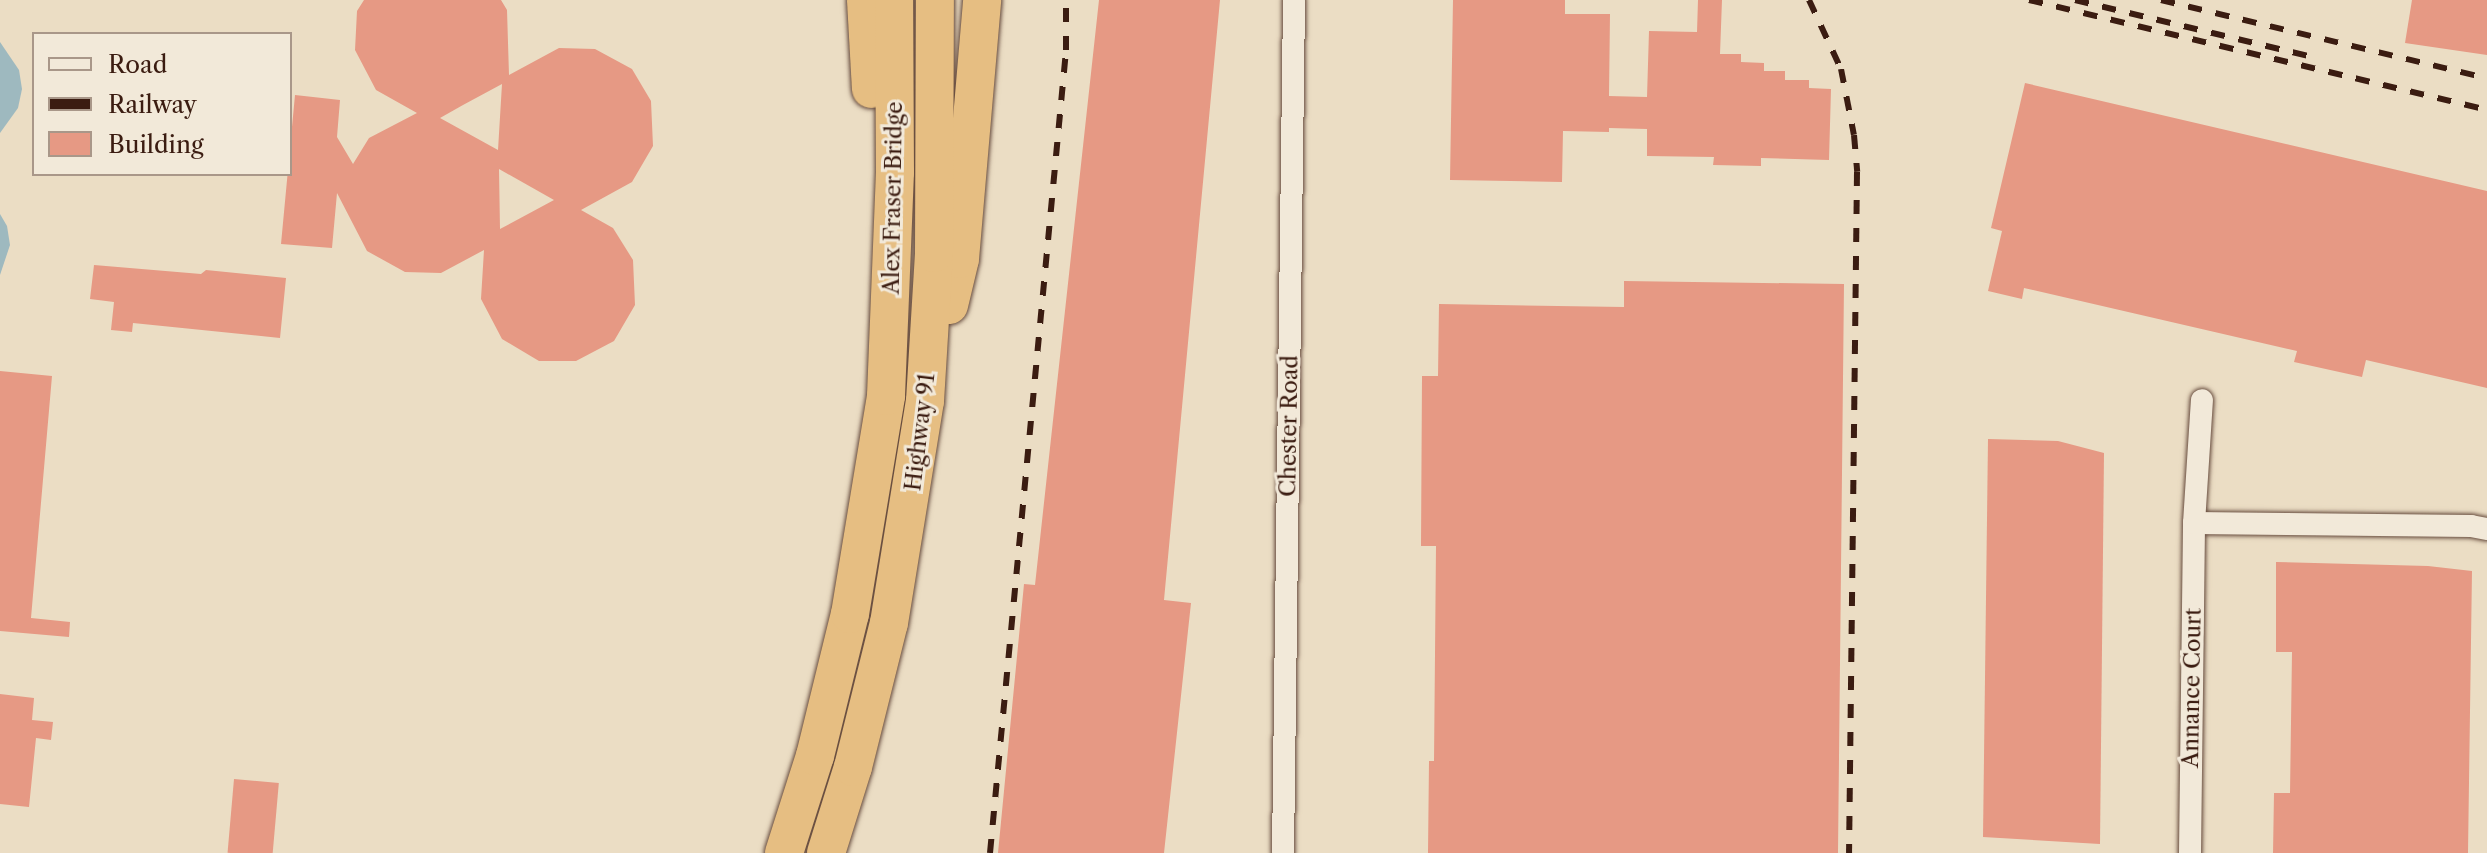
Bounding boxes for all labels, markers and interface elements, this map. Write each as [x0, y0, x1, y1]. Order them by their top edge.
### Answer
legend [32, 32, 292, 176]
text: Road [108, 50, 167, 79]
text: Railway [108, 90, 197, 119]
street label: Alex Fraser Bridge [878, 101, 908, 295]
text: Building [108, 130, 204, 159]
street label: Chester Road [1275, 355, 1303, 497]
street label: Highway 91 [900, 371, 940, 493]
street label: Annance Court [2177, 608, 2207, 768]

